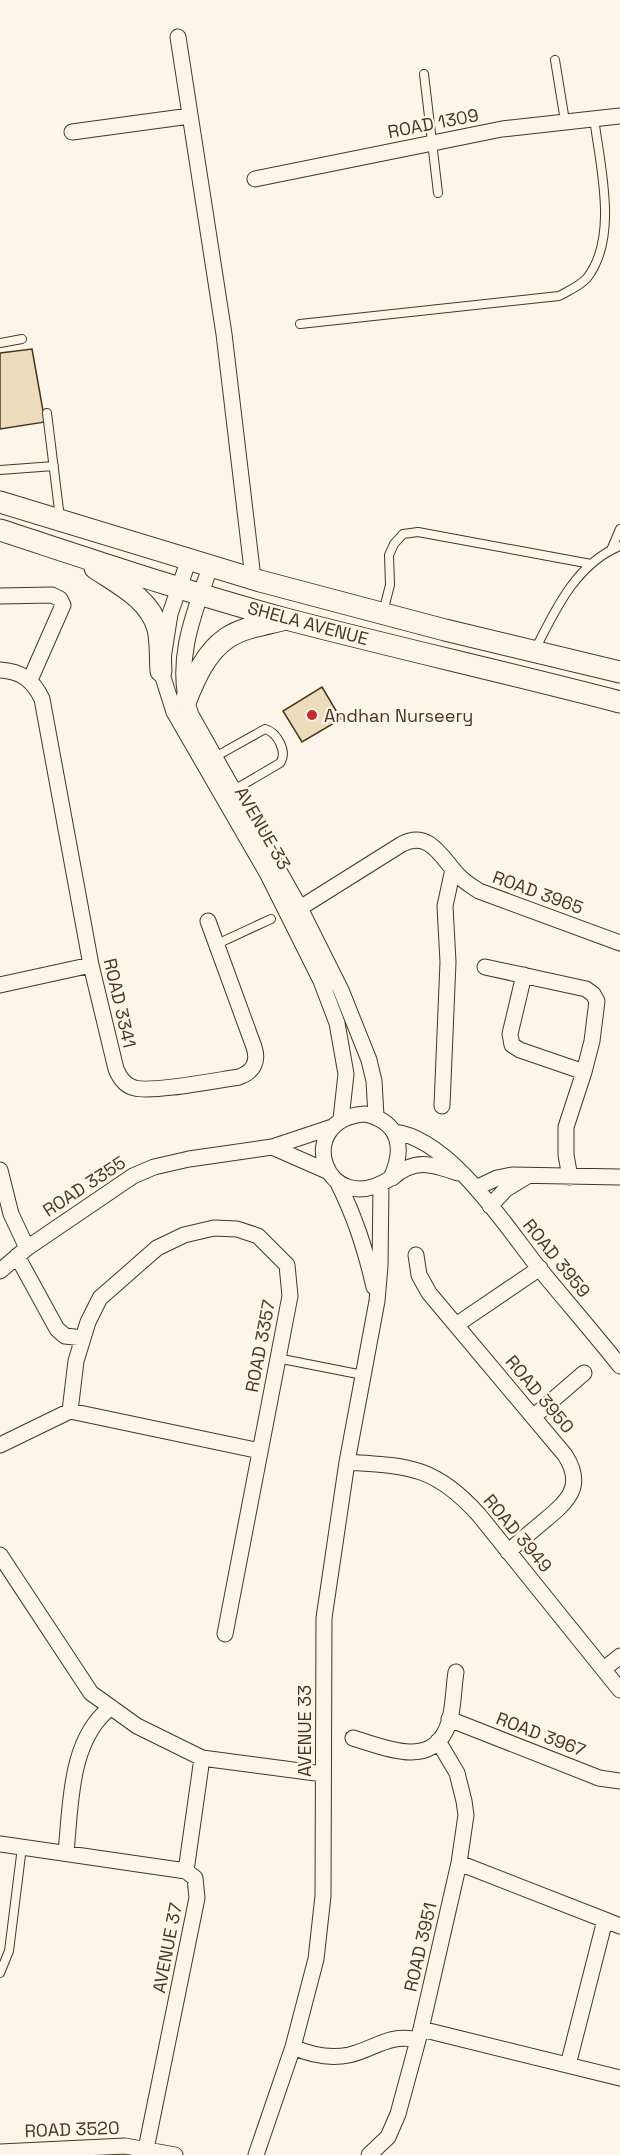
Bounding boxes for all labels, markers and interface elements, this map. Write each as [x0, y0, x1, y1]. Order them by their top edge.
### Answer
street label: ROAD 1309 [386, 103, 480, 143]
street label: SHELA AVENUE [245, 596, 371, 650]
place label: Andhan Nurseery [324, 704, 473, 727]
marker: Andhan Nurseery [305, 708, 319, 722]
street label: AVENUE 33 [230, 782, 296, 874]
street label: ROAD 3965 [490, 865, 586, 919]
street label: ROAD 3341 [99, 956, 141, 1050]
street label: ROAD 3355 [38, 1151, 130, 1221]
street label: ROAD 3959 [518, 1214, 596, 1302]
street label: ROAD 3357 [240, 1298, 280, 1394]
street label: ROAD 3950 [501, 1350, 579, 1438]
street label: ROAD 3949 [479, 1489, 557, 1577]
street label: AVENUE 33 [293, 1685, 316, 1777]
street label: ROAD 3967 [493, 1706, 589, 1762]
street label: ROAD 3951 [399, 1900, 441, 1994]
street label: AVENUE 37 [147, 1901, 187, 1995]
street label: ROAD 3520 [24, 2116, 120, 2142]

